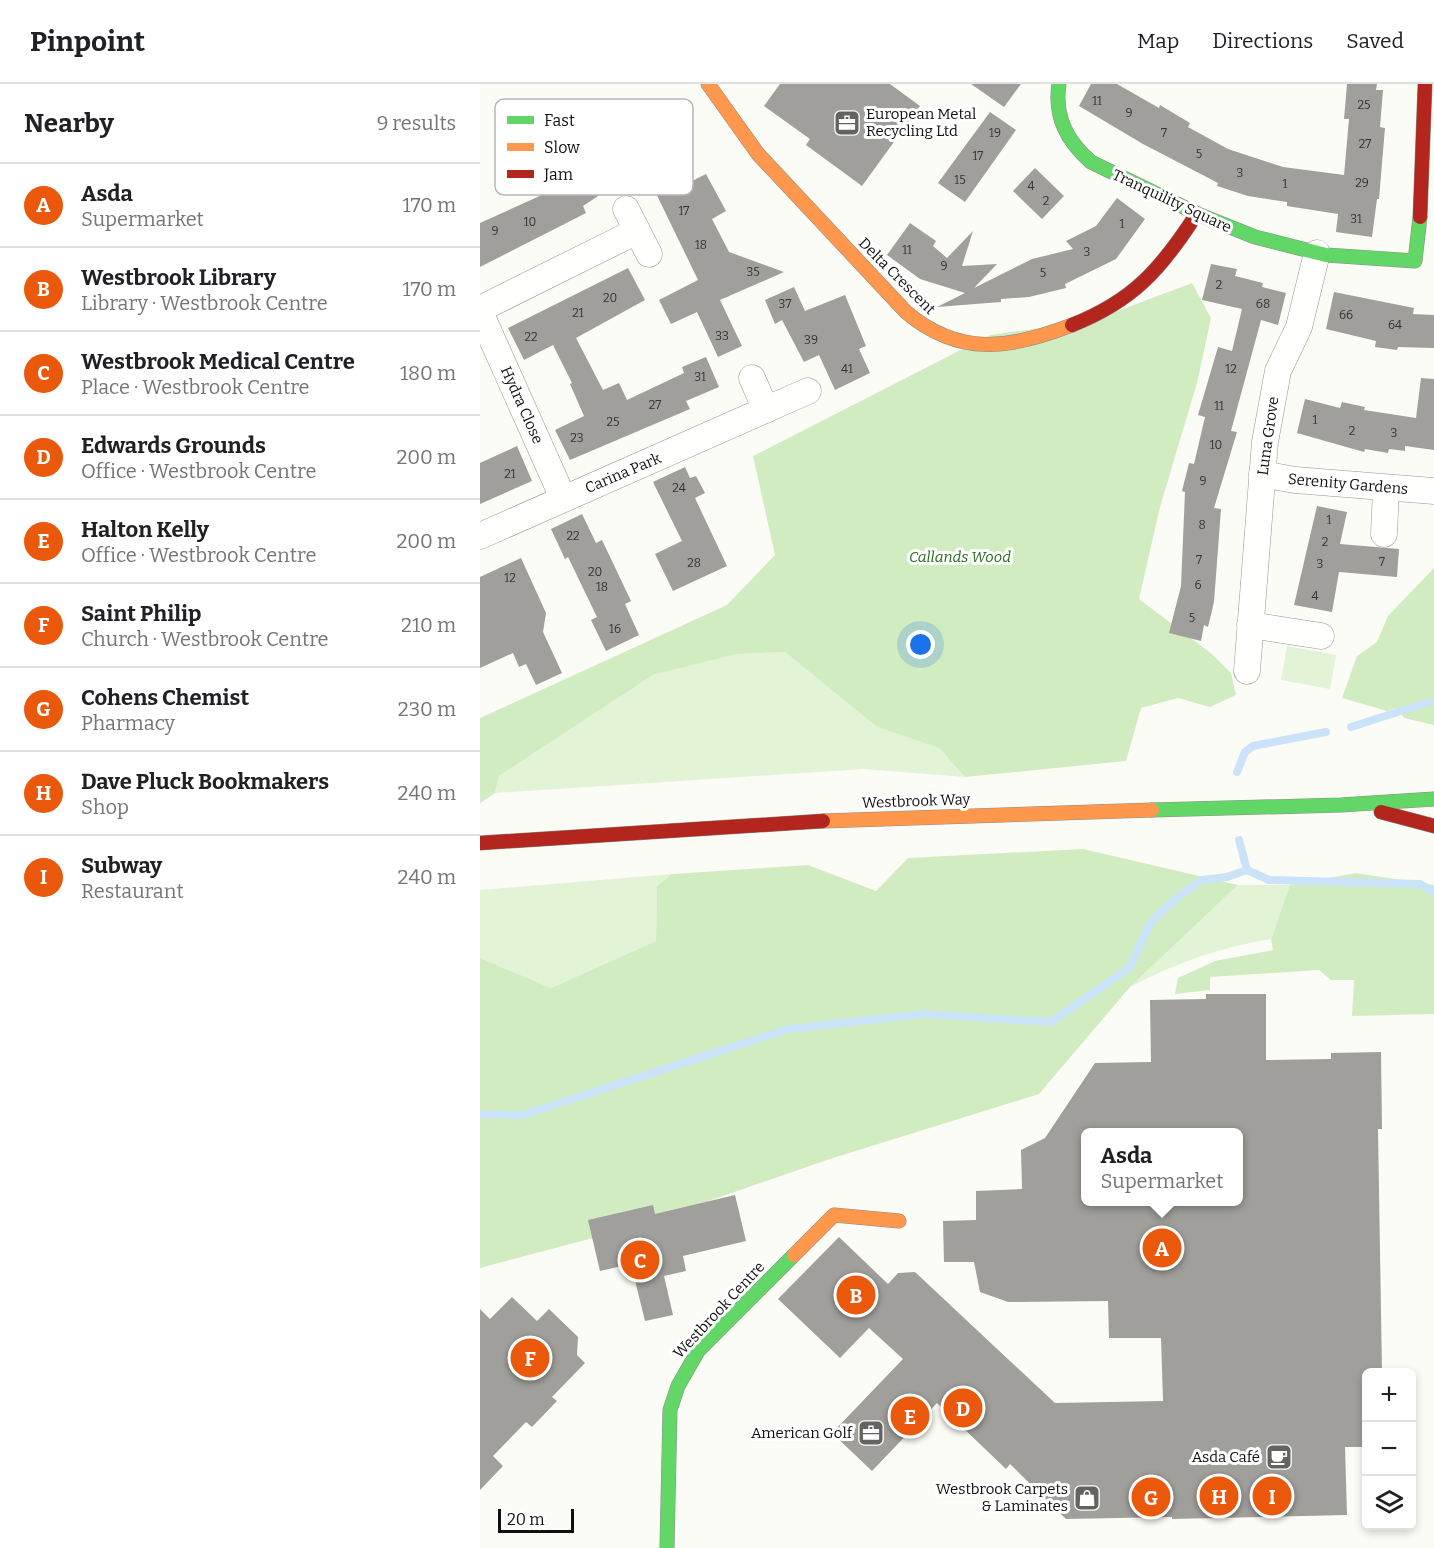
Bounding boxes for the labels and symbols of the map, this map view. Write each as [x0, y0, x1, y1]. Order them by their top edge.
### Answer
house number: 11 [1092, 94, 1102, 108]
house number: 25 [1358, 98, 1370, 112]
legend [495, 99, 693, 195]
place label: European Metal Recycling Ltd [866, 105, 976, 140]
house number: 9 [1125, 106, 1133, 120]
office icon: European Metal Recycling Ltd [832, 108, 862, 138]
text: Fast [544, 111, 575, 130]
house number: 19 [989, 126, 1001, 140]
house number: 7 [1161, 126, 1167, 140]
house number: 27 [1359, 137, 1371, 151]
text: Slow [544, 138, 580, 157]
house number: 5 [1196, 147, 1202, 161]
house number: 17 [973, 149, 983, 163]
text: Jam [543, 165, 573, 184]
street label: Tranquility Square [1110, 166, 1234, 236]
house number: 3 [1237, 166, 1244, 180]
house number: 15 [954, 173, 966, 187]
house number: 29 [1355, 176, 1369, 190]
house number: 1 [1283, 177, 1288, 191]
house number: 4 [1027, 179, 1035, 193]
house number: 2 [1043, 194, 1049, 208]
house number: 17 [679, 204, 689, 218]
house number: 31 [1350, 212, 1362, 226]
house number: 10 [524, 215, 536, 229]
house number: 1 [1120, 217, 1125, 231]
house number: 9 [491, 224, 499, 238]
street label: Delta Crescent [855, 234, 940, 319]
house number: 18 [695, 238, 707, 252]
house number: 11 [902, 243, 912, 257]
house number: 3 [1084, 245, 1091, 259]
house number: 9 [940, 259, 948, 273]
house number: 35 [746, 265, 760, 279]
house number: 5 [1040, 266, 1046, 280]
house number: 2 [1216, 278, 1222, 292]
house number: 20 [603, 291, 617, 305]
house number: 37 [779, 297, 791, 311]
house number: 68 [1256, 297, 1270, 311]
house number: 21 [572, 306, 584, 320]
house number: 66 [1339, 308, 1353, 322]
house number: 64 [1388, 318, 1402, 332]
house number: 33 [715, 329, 729, 343]
house number: 22 [524, 330, 538, 344]
house number: 39 [804, 333, 818, 347]
house number: 41 [841, 362, 853, 376]
house number: 12 [1225, 362, 1237, 376]
street label: Hydra Close [497, 363, 547, 447]
house number: 31 [694, 370, 706, 384]
street label: Luna Grove [1254, 395, 1282, 477]
house number: 27 [649, 398, 661, 412]
house number: 11 [1214, 399, 1224, 413]
house number: 1 [1313, 413, 1318, 427]
house number: 25 [607, 415, 619, 429]
house number: 2 [1349, 424, 1355, 438]
house number: 3 [1391, 426, 1398, 440]
house number: 23 [570, 431, 584, 445]
house number: 10 [1210, 438, 1222, 452]
street label: Carina Park [582, 449, 664, 497]
house number: 21 [504, 467, 516, 481]
street label: Serenity Gardens [1287, 470, 1409, 498]
house number: 9 [1199, 474, 1207, 488]
house number: 24 [672, 481, 686, 495]
house number: 1 [1327, 513, 1332, 527]
house number: 8 [1198, 518, 1206, 532]
house number: 22 [566, 529, 580, 543]
house number: 2 [1322, 535, 1328, 549]
park label: Callands Wood [909, 548, 1011, 566]
house number: 7 [1196, 553, 1202, 567]
house number: 7 [1379, 555, 1385, 569]
house number: 28 [687, 556, 701, 570]
house number: 3 [1317, 557, 1324, 571]
house number: 20 [588, 565, 602, 579]
house number: 12 [504, 571, 516, 585]
house number: 6 [1194, 578, 1202, 592]
house number: 18 [596, 580, 608, 594]
house number: 4 [1311, 589, 1319, 603]
house number: 5 [1189, 611, 1195, 625]
house number: 16 [609, 622, 621, 636]
your location [906, 630, 935, 659]
street label: Westbrook Way [862, 790, 971, 812]
pin: A [1142, 1226, 1182, 1270]
pin: C [620, 1238, 660, 1282]
street label: Westbrook Centre [670, 1258, 768, 1362]
pin: B [836, 1272, 875, 1318]
pin: F [511, 1336, 550, 1380]
pin: D [944, 1386, 982, 1430]
pin: E [890, 1394, 930, 1438]
office icon: American Golf [856, 1418, 886, 1448]
place label: American Golf [751, 1424, 854, 1442]
cafe icon: Asda Café [1264, 1442, 1294, 1472]
place label: Asda Café [1192, 1448, 1260, 1466]
pin: G [1132, 1474, 1170, 1520]
pin: H [1200, 1474, 1238, 1518]
pin: I [1252, 1474, 1292, 1518]
place label: Westbrook Carpets & Laminates [936, 1480, 1068, 1515]
shop icon: Westbrook Carpets & Laminates [1072, 1483, 1102, 1513]
scale bar [498, 1506, 574, 1534]

